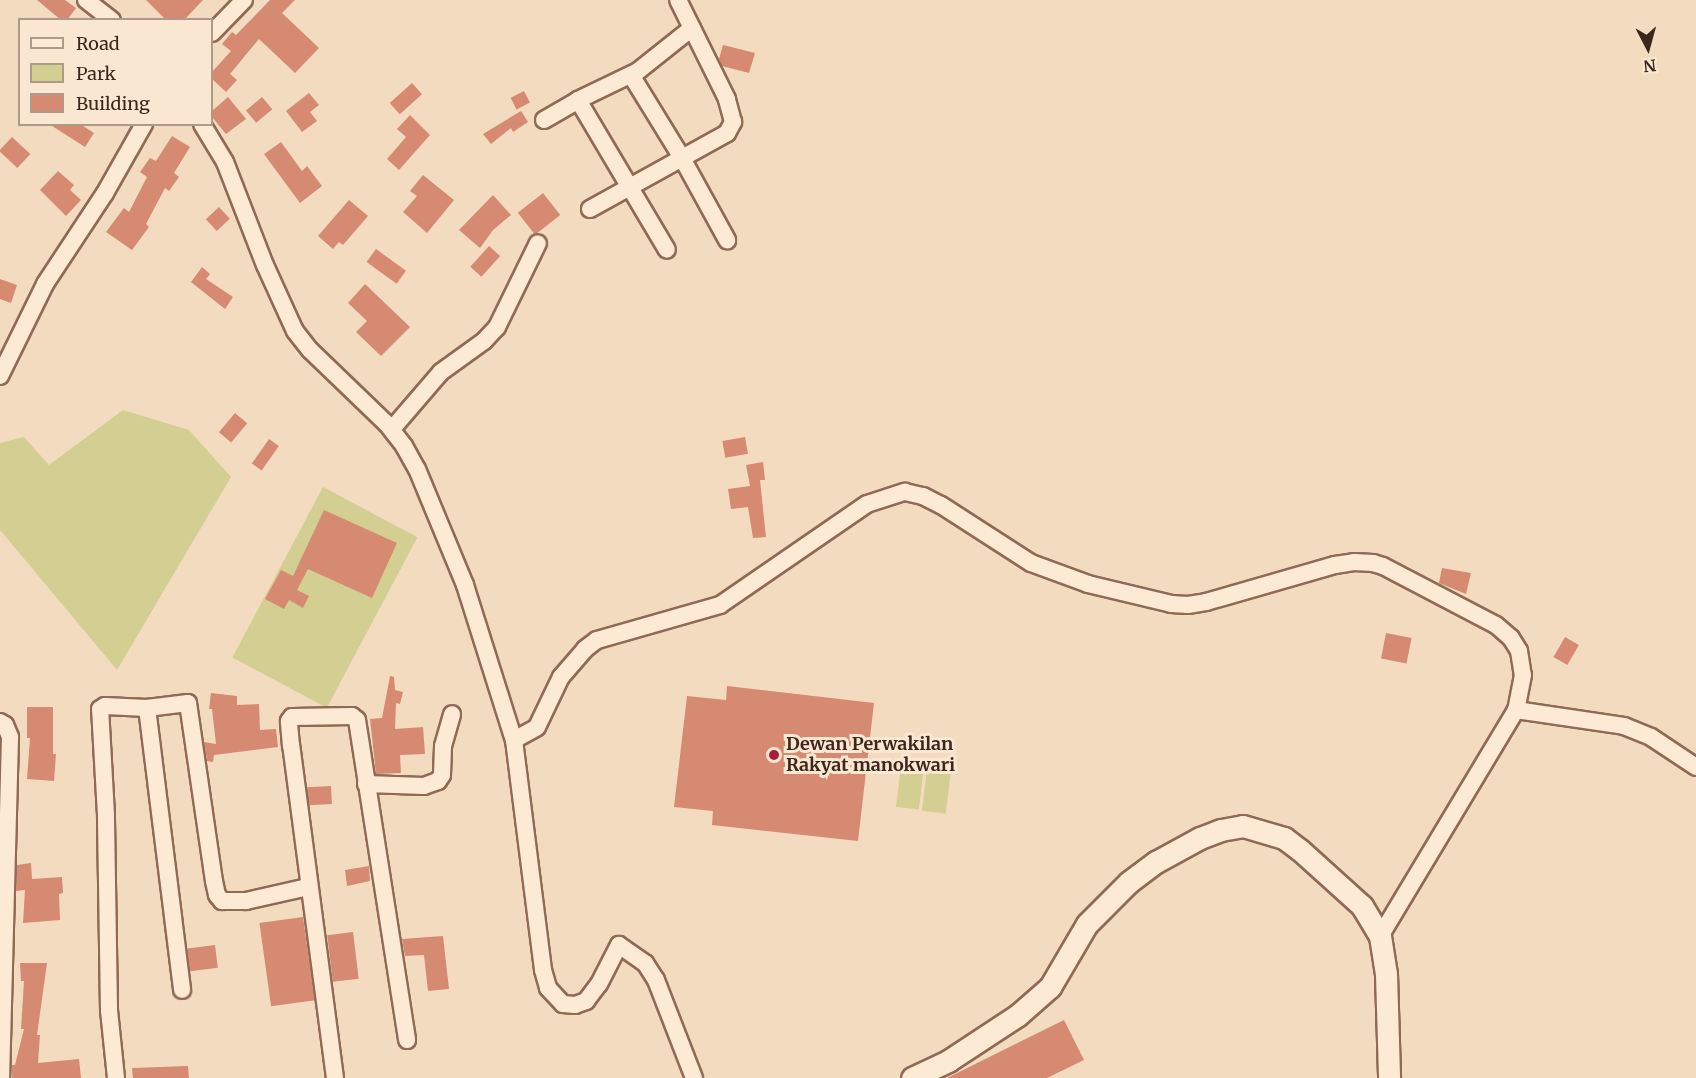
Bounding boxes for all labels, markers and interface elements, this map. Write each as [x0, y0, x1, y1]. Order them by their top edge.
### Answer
legend [18, 18, 213, 126]
north arrow [1618, 18, 1678, 78]
text: Road [76, 32, 120, 55]
text: N [1643, 55, 1657, 77]
text: Park [76, 62, 116, 85]
text: Building [76, 92, 150, 115]
place label: Dewan Perwakilan Rakyat manokwari [786, 734, 955, 777]
marker: Dewan Perwakilan Rakyat manokwari [767, 748, 781, 762]

